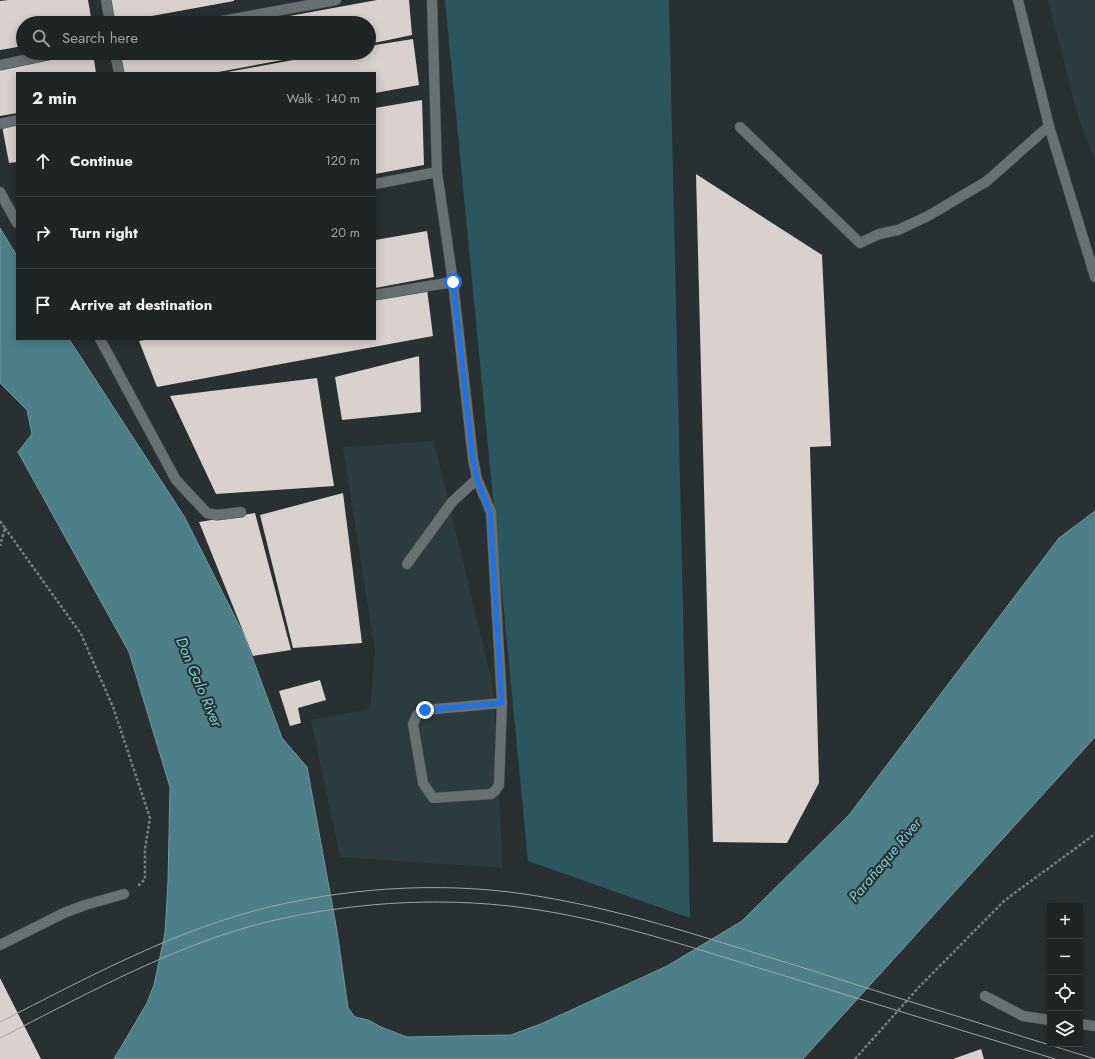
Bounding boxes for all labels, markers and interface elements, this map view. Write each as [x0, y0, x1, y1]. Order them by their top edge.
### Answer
search box [16, 16, 376, 60]
icon: search [30, 27, 52, 49]
text: Search here [62, 27, 138, 49]
text: 2 min [32, 86, 77, 110]
text: Walk · 140 m [286, 89, 360, 108]
icon: ahead [32, 150, 54, 172]
text: Continue [70, 150, 133, 172]
text: 120 m [325, 151, 360, 170]
icon: right [32, 222, 54, 244]
text: Turn right [70, 222, 138, 244]
text: 20 m [331, 223, 360, 242]
route start [444, 273, 462, 291]
icon: arrive [32, 294, 54, 316]
text: Arrive at destination [70, 294, 212, 316]
water label: Don Galo River [170, 634, 228, 731]
route end [416, 701, 434, 719]
water label: Parañaque River [843, 812, 927, 907]
map controls [1047, 903, 1083, 1047]
button: + [1047, 903, 1083, 939]
button: − [1047, 939, 1083, 975]
button: locate [1047, 975, 1083, 1011]
button: layers [1047, 1011, 1083, 1047]

